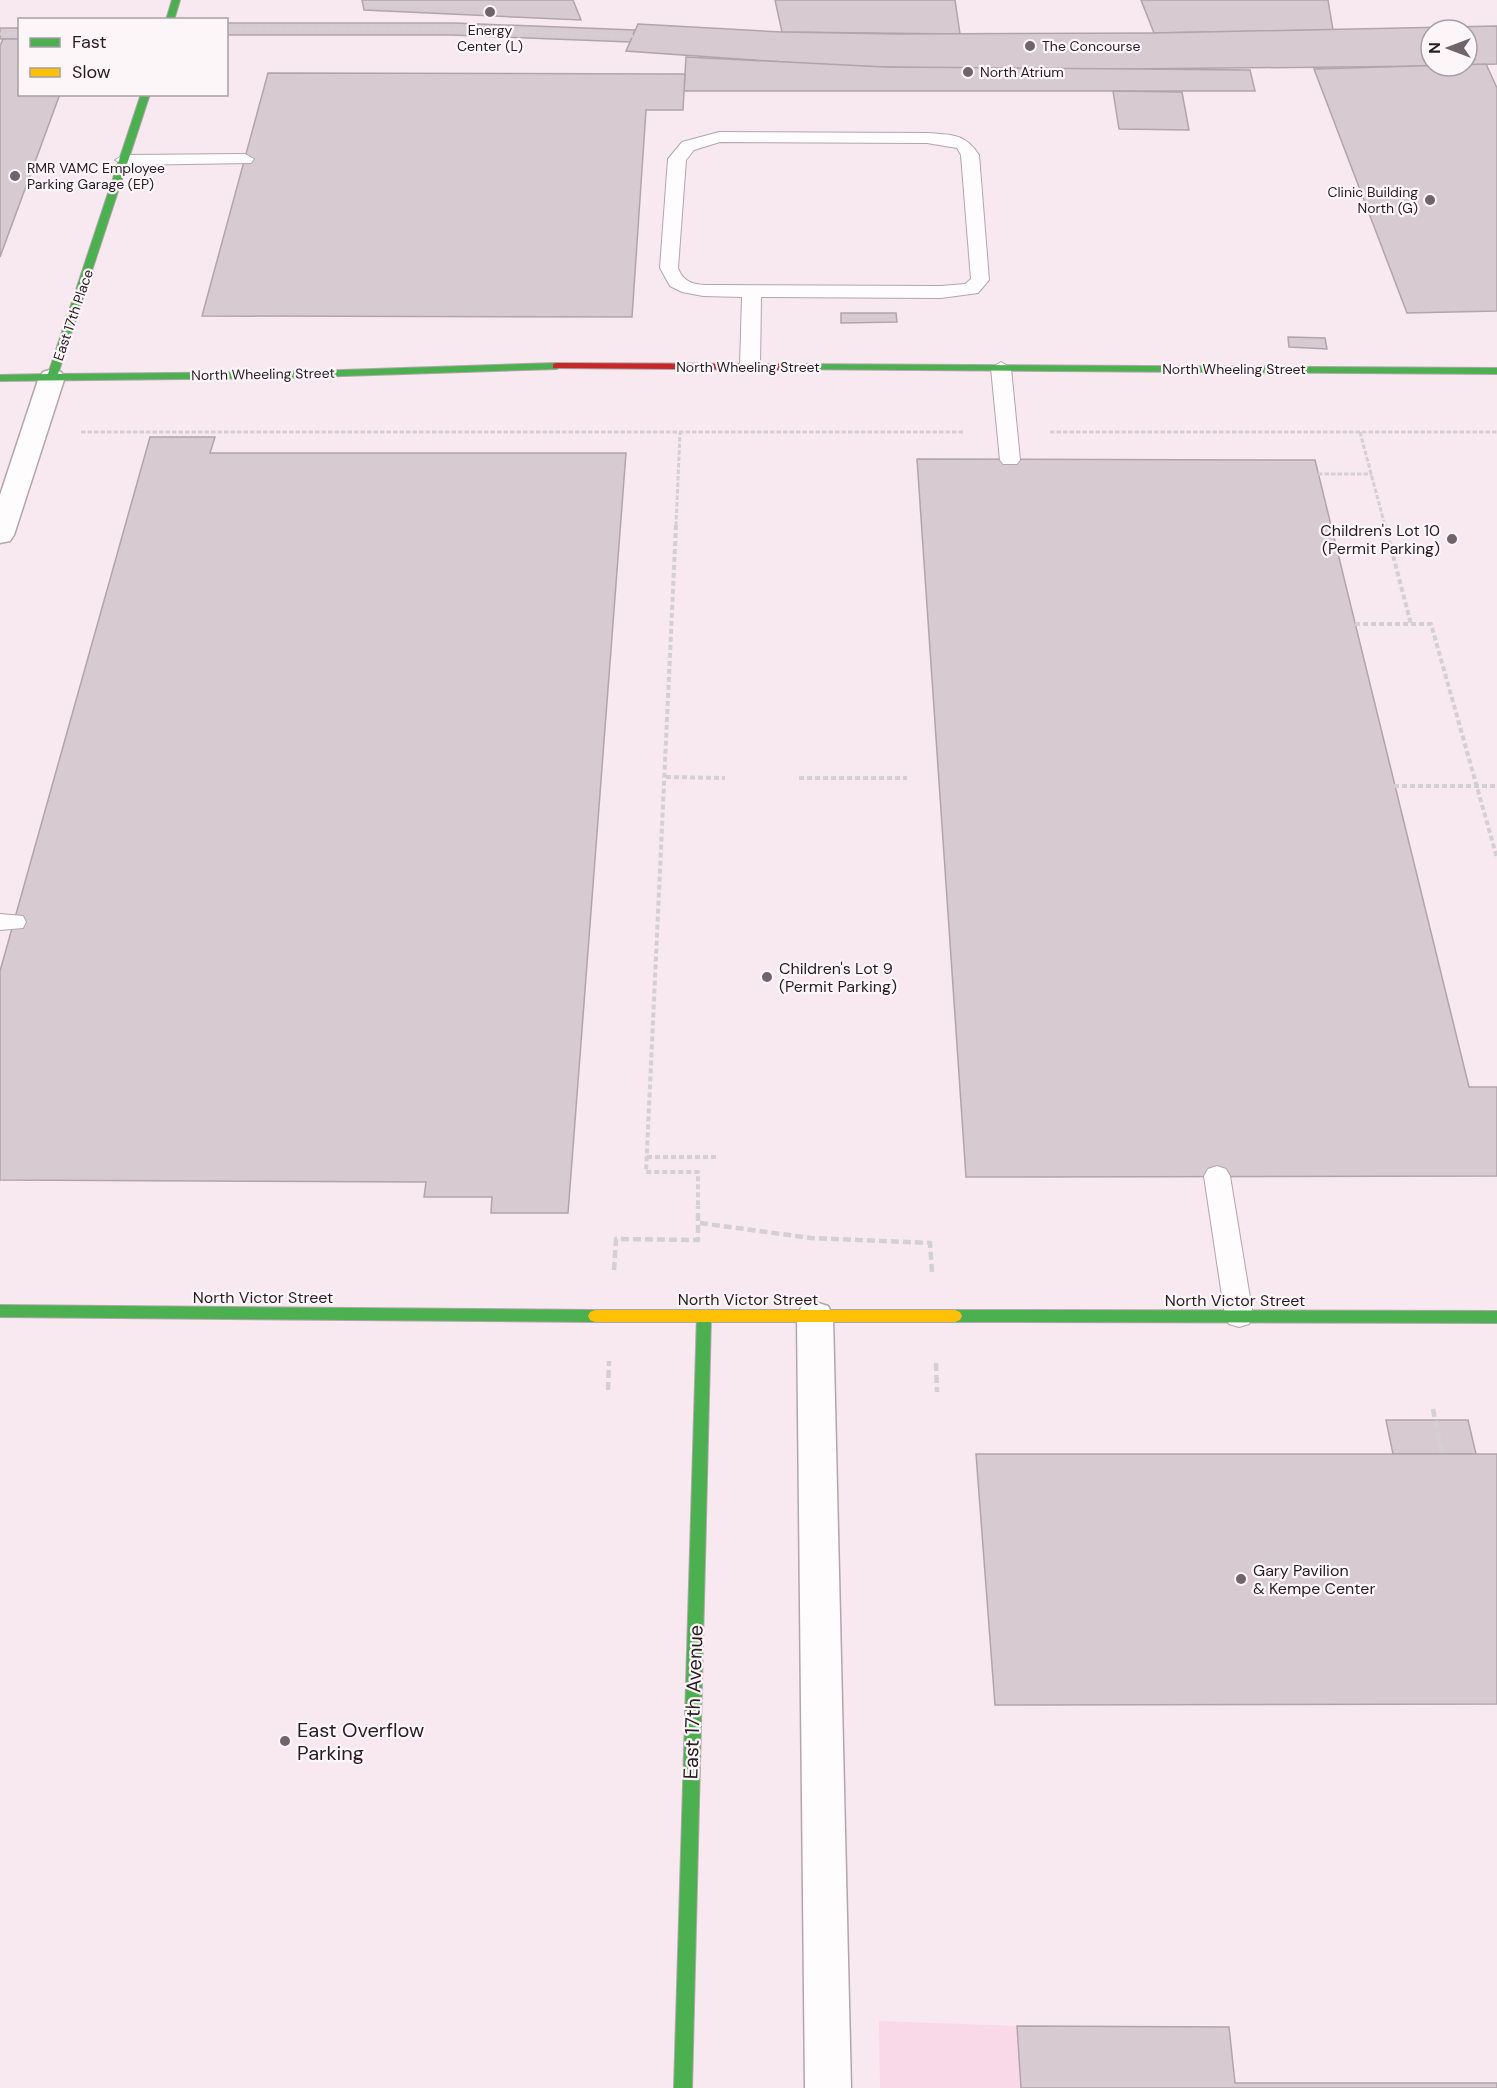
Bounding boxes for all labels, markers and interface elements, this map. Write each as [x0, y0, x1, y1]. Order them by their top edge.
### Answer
marker: Energy Center (L) [483, 5, 497, 19]
legend [18, 18, 228, 96]
north arrow [1419, 18, 1479, 78]
place label: Energy Center (L) [457, 21, 523, 55]
text: Fast [72, 30, 107, 54]
place label: The Concourse [1042, 37, 1140, 55]
marker: The Concourse [1023, 39, 1037, 53]
text: N [1424, 42, 1445, 54]
text: Slow [72, 60, 111, 84]
place label: North Atrium [980, 63, 1064, 81]
marker: North Atrium [961, 65, 975, 79]
place label: RMR VAMC Employee Parking Garage (EP) [27, 159, 165, 193]
marker: RMR VAMC Employee Parking Garage (EP) [8, 169, 22, 183]
place label: Clinic Building North (G) [1327, 183, 1418, 217]
marker: Clinic Building North (G) [1423, 193, 1437, 207]
street label: East 17th Place [49, 267, 97, 363]
street label: North Wheeling Street [676, 358, 820, 376]
street label: North Wheeling Street [1162, 360, 1306, 378]
street label: North Wheeling Street [191, 364, 335, 384]
place label: Children's Lot 10 (Permit Parking) [1320, 520, 1440, 559]
marker: Children's Lot 10 (Permit Parking) [1445, 532, 1459, 546]
place label: Children's Lot 9 (Permit Parking) [779, 958, 897, 997]
marker: Children's Lot 9 (Permit Parking) [760, 970, 774, 984]
street label: North Victor Street [193, 1287, 333, 1308]
street label: North Victor Street [678, 1289, 818, 1310]
street label: North Victor Street [1165, 1290, 1305, 1311]
place label: Gary Pavilion & Kempe Center [1253, 1560, 1375, 1599]
marker: Gary Pavilion & Kempe Center [1234, 1572, 1248, 1586]
street label: East 17th Avenue [677, 1624, 709, 1780]
place label: East Overflow Parking [297, 1717, 424, 1766]
marker: East Overflow Parking [278, 1734, 292, 1748]

